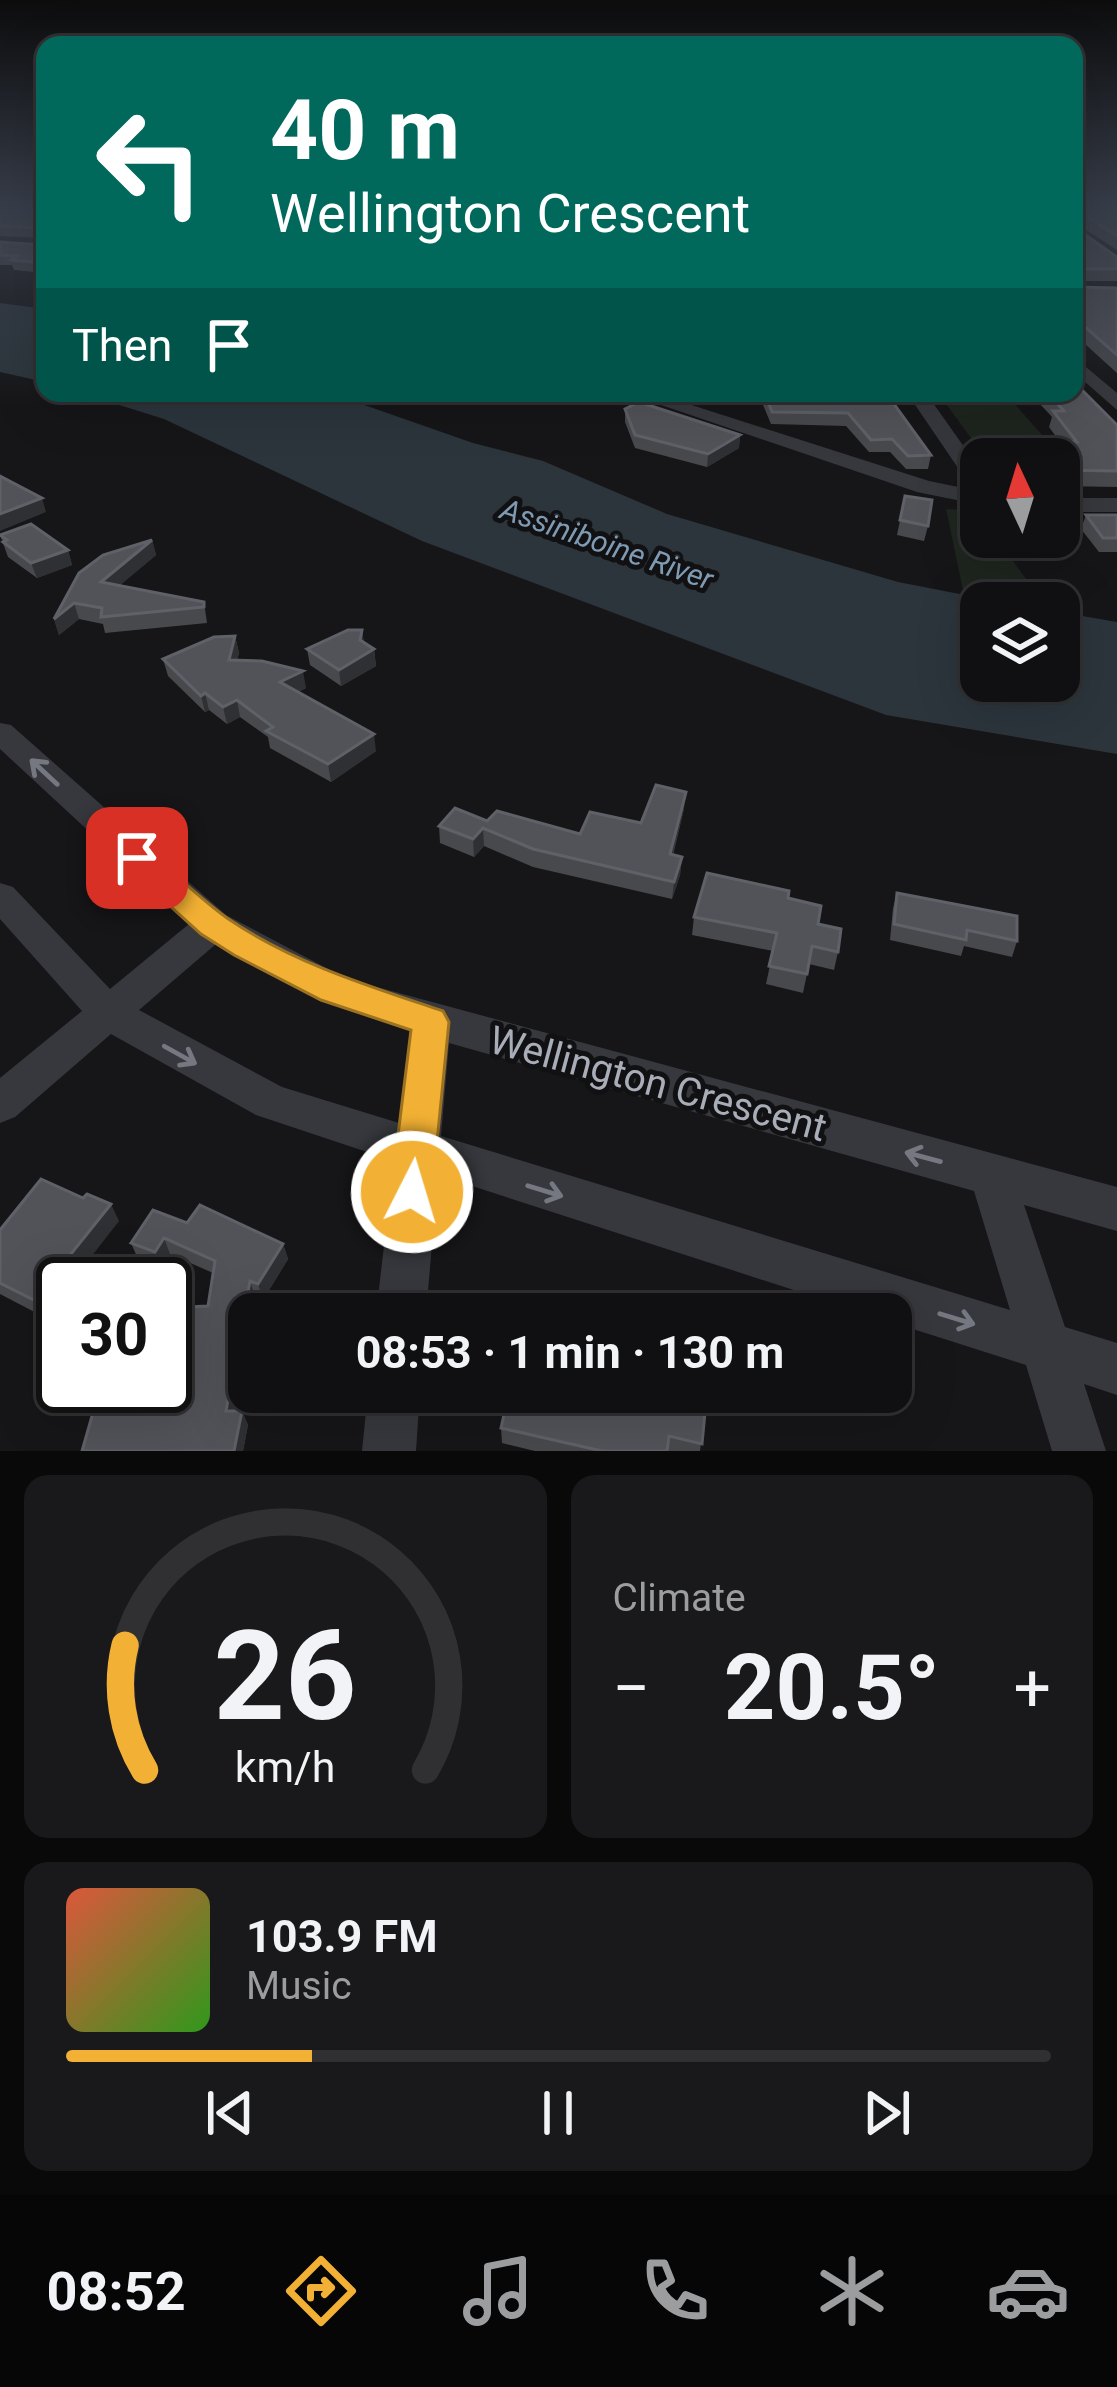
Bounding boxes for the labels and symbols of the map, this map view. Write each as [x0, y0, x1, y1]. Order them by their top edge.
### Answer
north arrow [960, 438, 1080, 558]
water label: Assiniboine River [494, 491, 719, 597]
one-way arrow [29, 759, 59, 786]
pin [86, 807, 188, 909]
street label: Wellington Crescent [485, 1017, 831, 1151]
one-way arrow [162, 1044, 197, 1067]
position arrow [349, 1129, 475, 1255]
one-way arrow [905, 1144, 943, 1166]
one-way arrow [525, 1181, 563, 1203]
speed limit sign: 30 [36, 1257, 192, 1413]
one-way arrow [937, 1310, 975, 1332]

